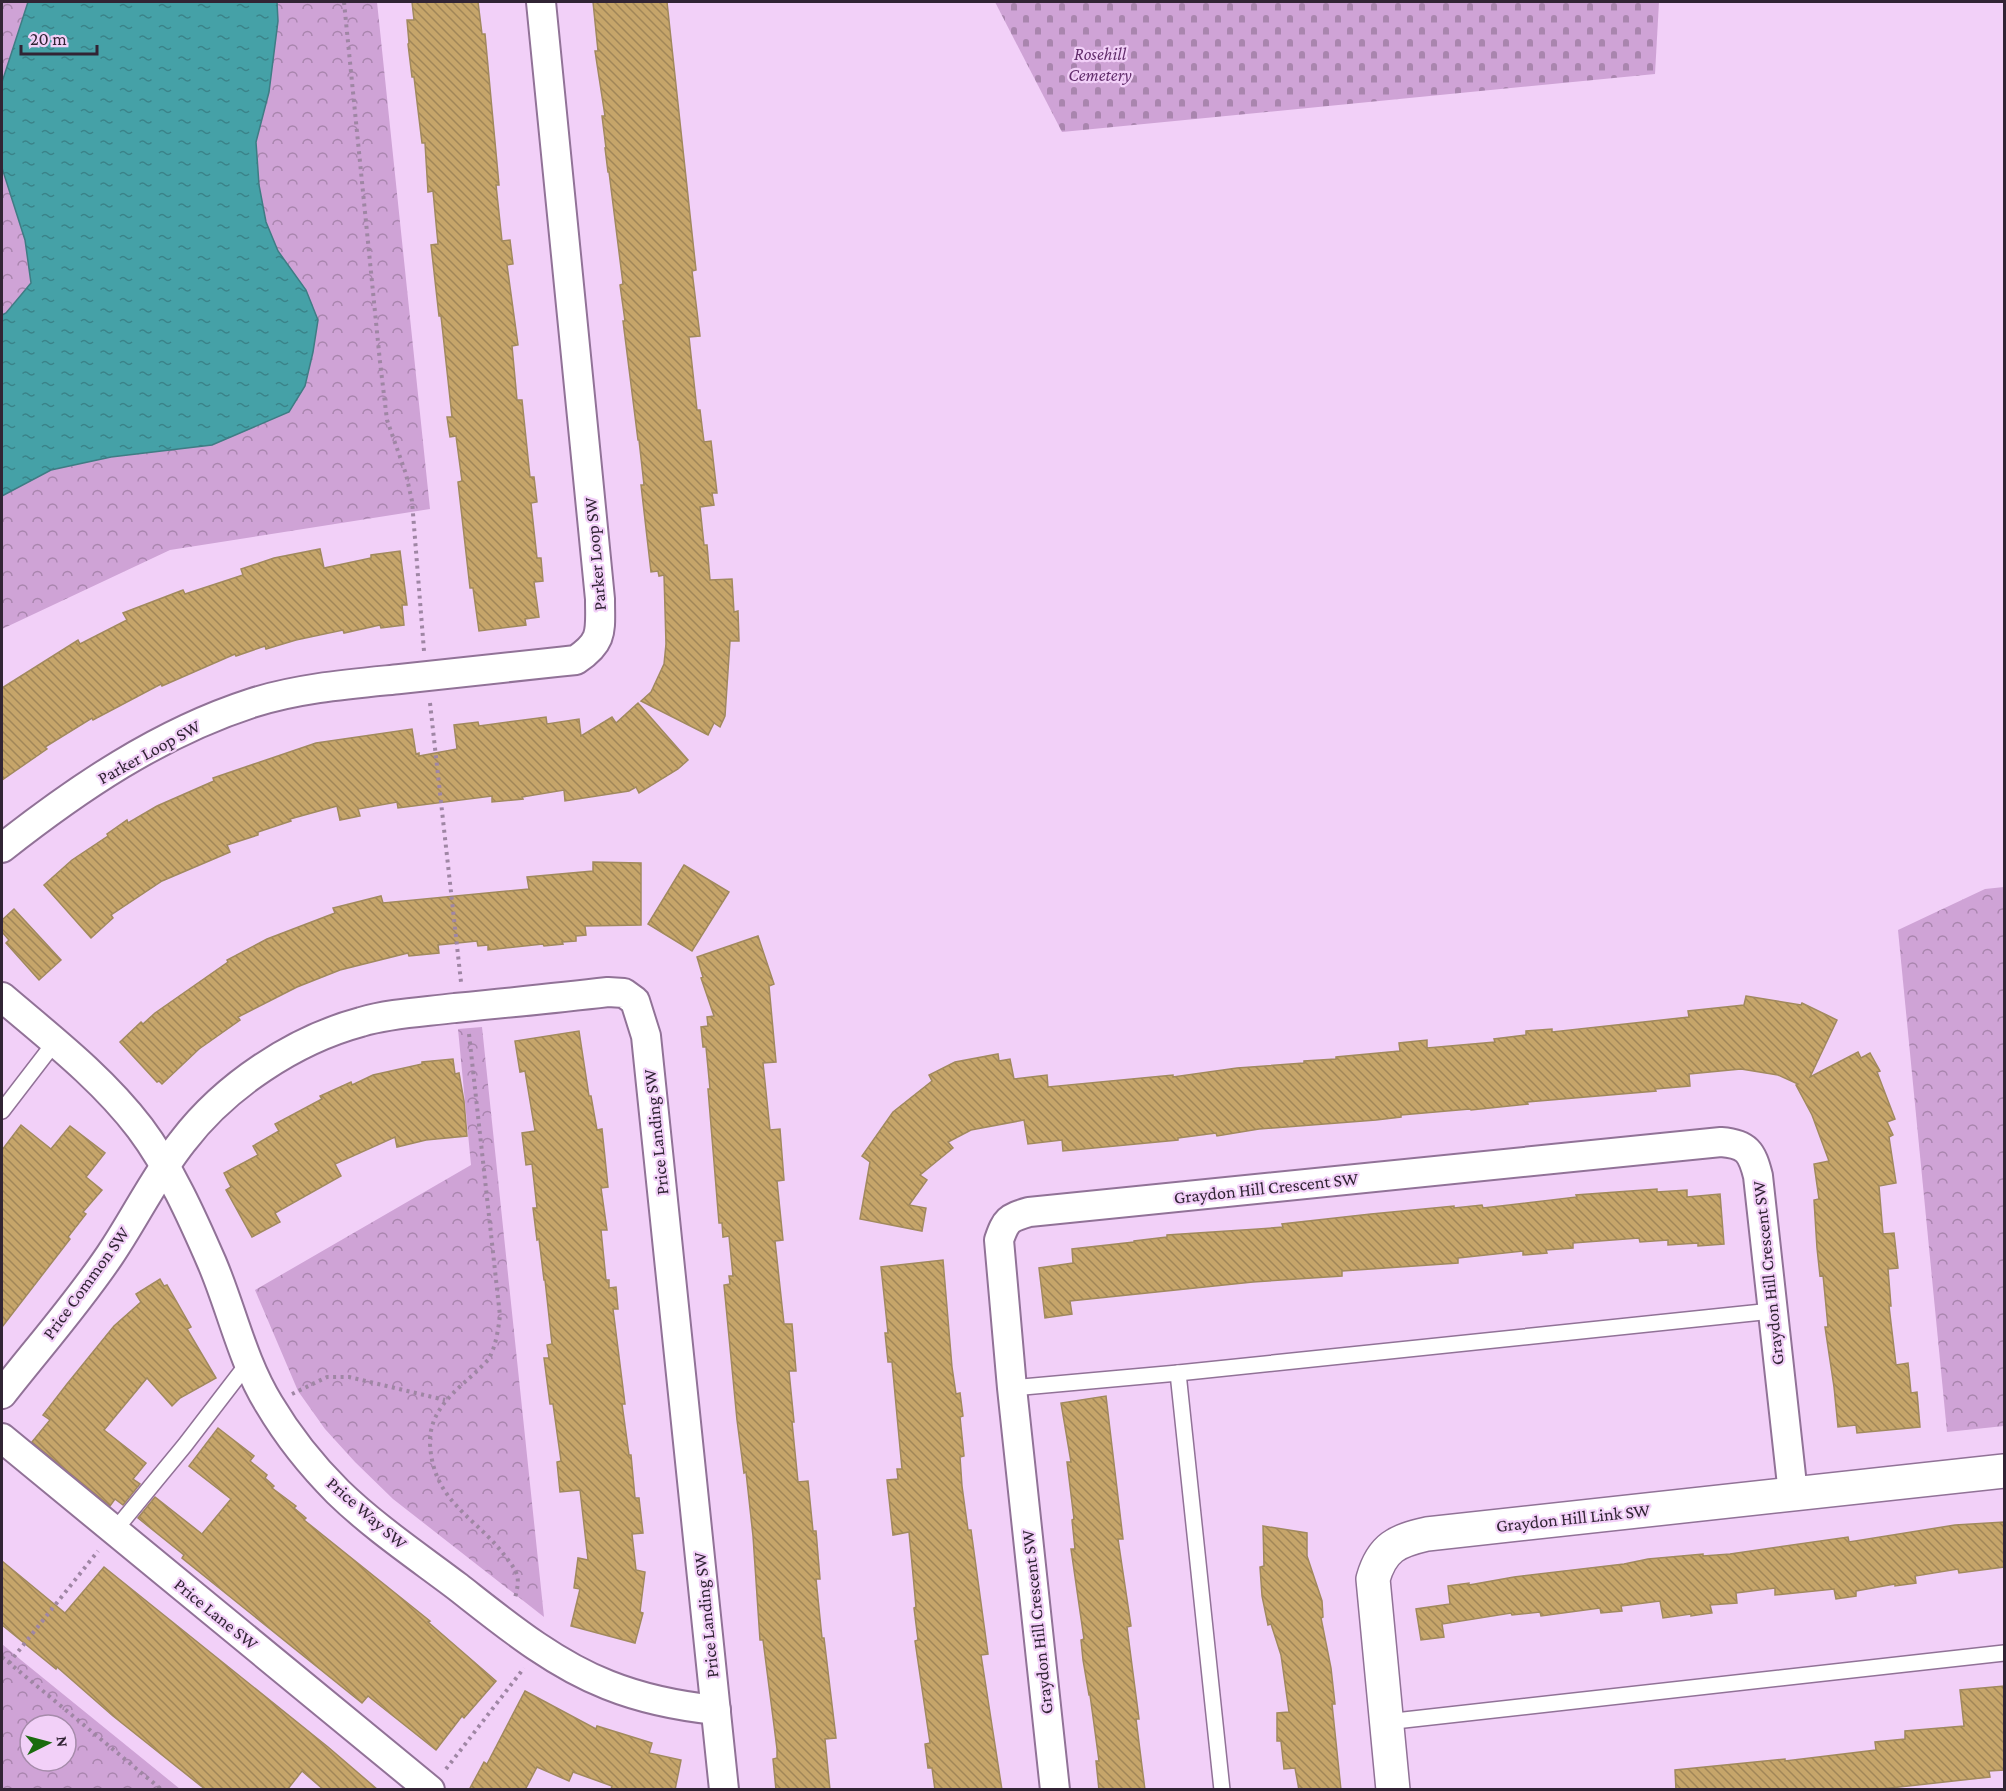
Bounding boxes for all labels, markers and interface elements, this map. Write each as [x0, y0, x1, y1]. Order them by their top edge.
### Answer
scale bar [21, 18, 98, 56]
text: 20 m [30, 29, 67, 49]
park label: Rosehill Cemetery [1068, 44, 1132, 85]
street label: Parker Loop SW [580, 496, 610, 612]
street label: Parker Loop SW [94, 715, 204, 788]
street label: Price Landing SW [639, 1068, 673, 1196]
street label: Graydon Hill Crescent SW [1173, 1168, 1360, 1208]
street label: Graydon Hill Crescent SW [1748, 1179, 1788, 1366]
street label: Price Common SW [39, 1223, 134, 1343]
street label: Price Way SW [323, 1473, 411, 1553]
street label: Graydon Hill Link SW [1495, 1500, 1651, 1536]
street label: Graydon Hill Crescent SW [1017, 1528, 1057, 1715]
street label: Price Landing SW [689, 1551, 723, 1679]
street label: Price Lane SW [170, 1574, 262, 1654]
north arrow [18, 1713, 78, 1773]
text: N [53, 1735, 71, 1748]

